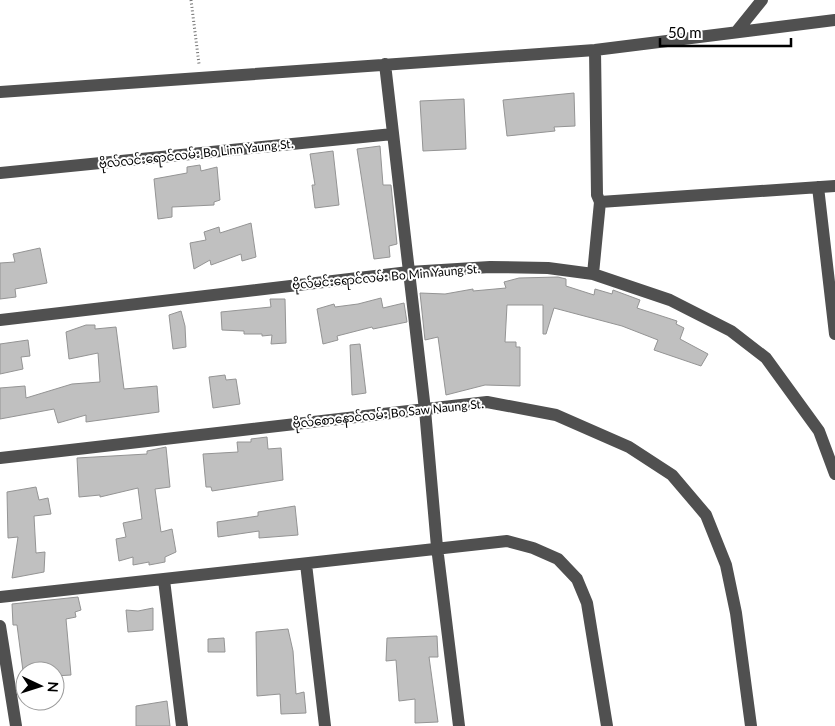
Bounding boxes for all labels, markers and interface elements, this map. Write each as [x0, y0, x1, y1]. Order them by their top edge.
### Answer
scale bar [660, 15, 791, 47]
text: 50 m [668, 23, 702, 41]
street label: ဗိုလ်လင်းရောင်လမ်း Bo Linn Yaung St. [98, 135, 295, 174]
street label: ဗိုလ်မင်းရောင်လမ်း Bo Min Yaung St. [291, 260, 481, 295]
street label: ဗိုလ်စောနောင်လမ်း Bo Saw Naung St. [292, 395, 485, 434]
north arrow [15, 661, 65, 711]
text: N [45, 681, 62, 693]

